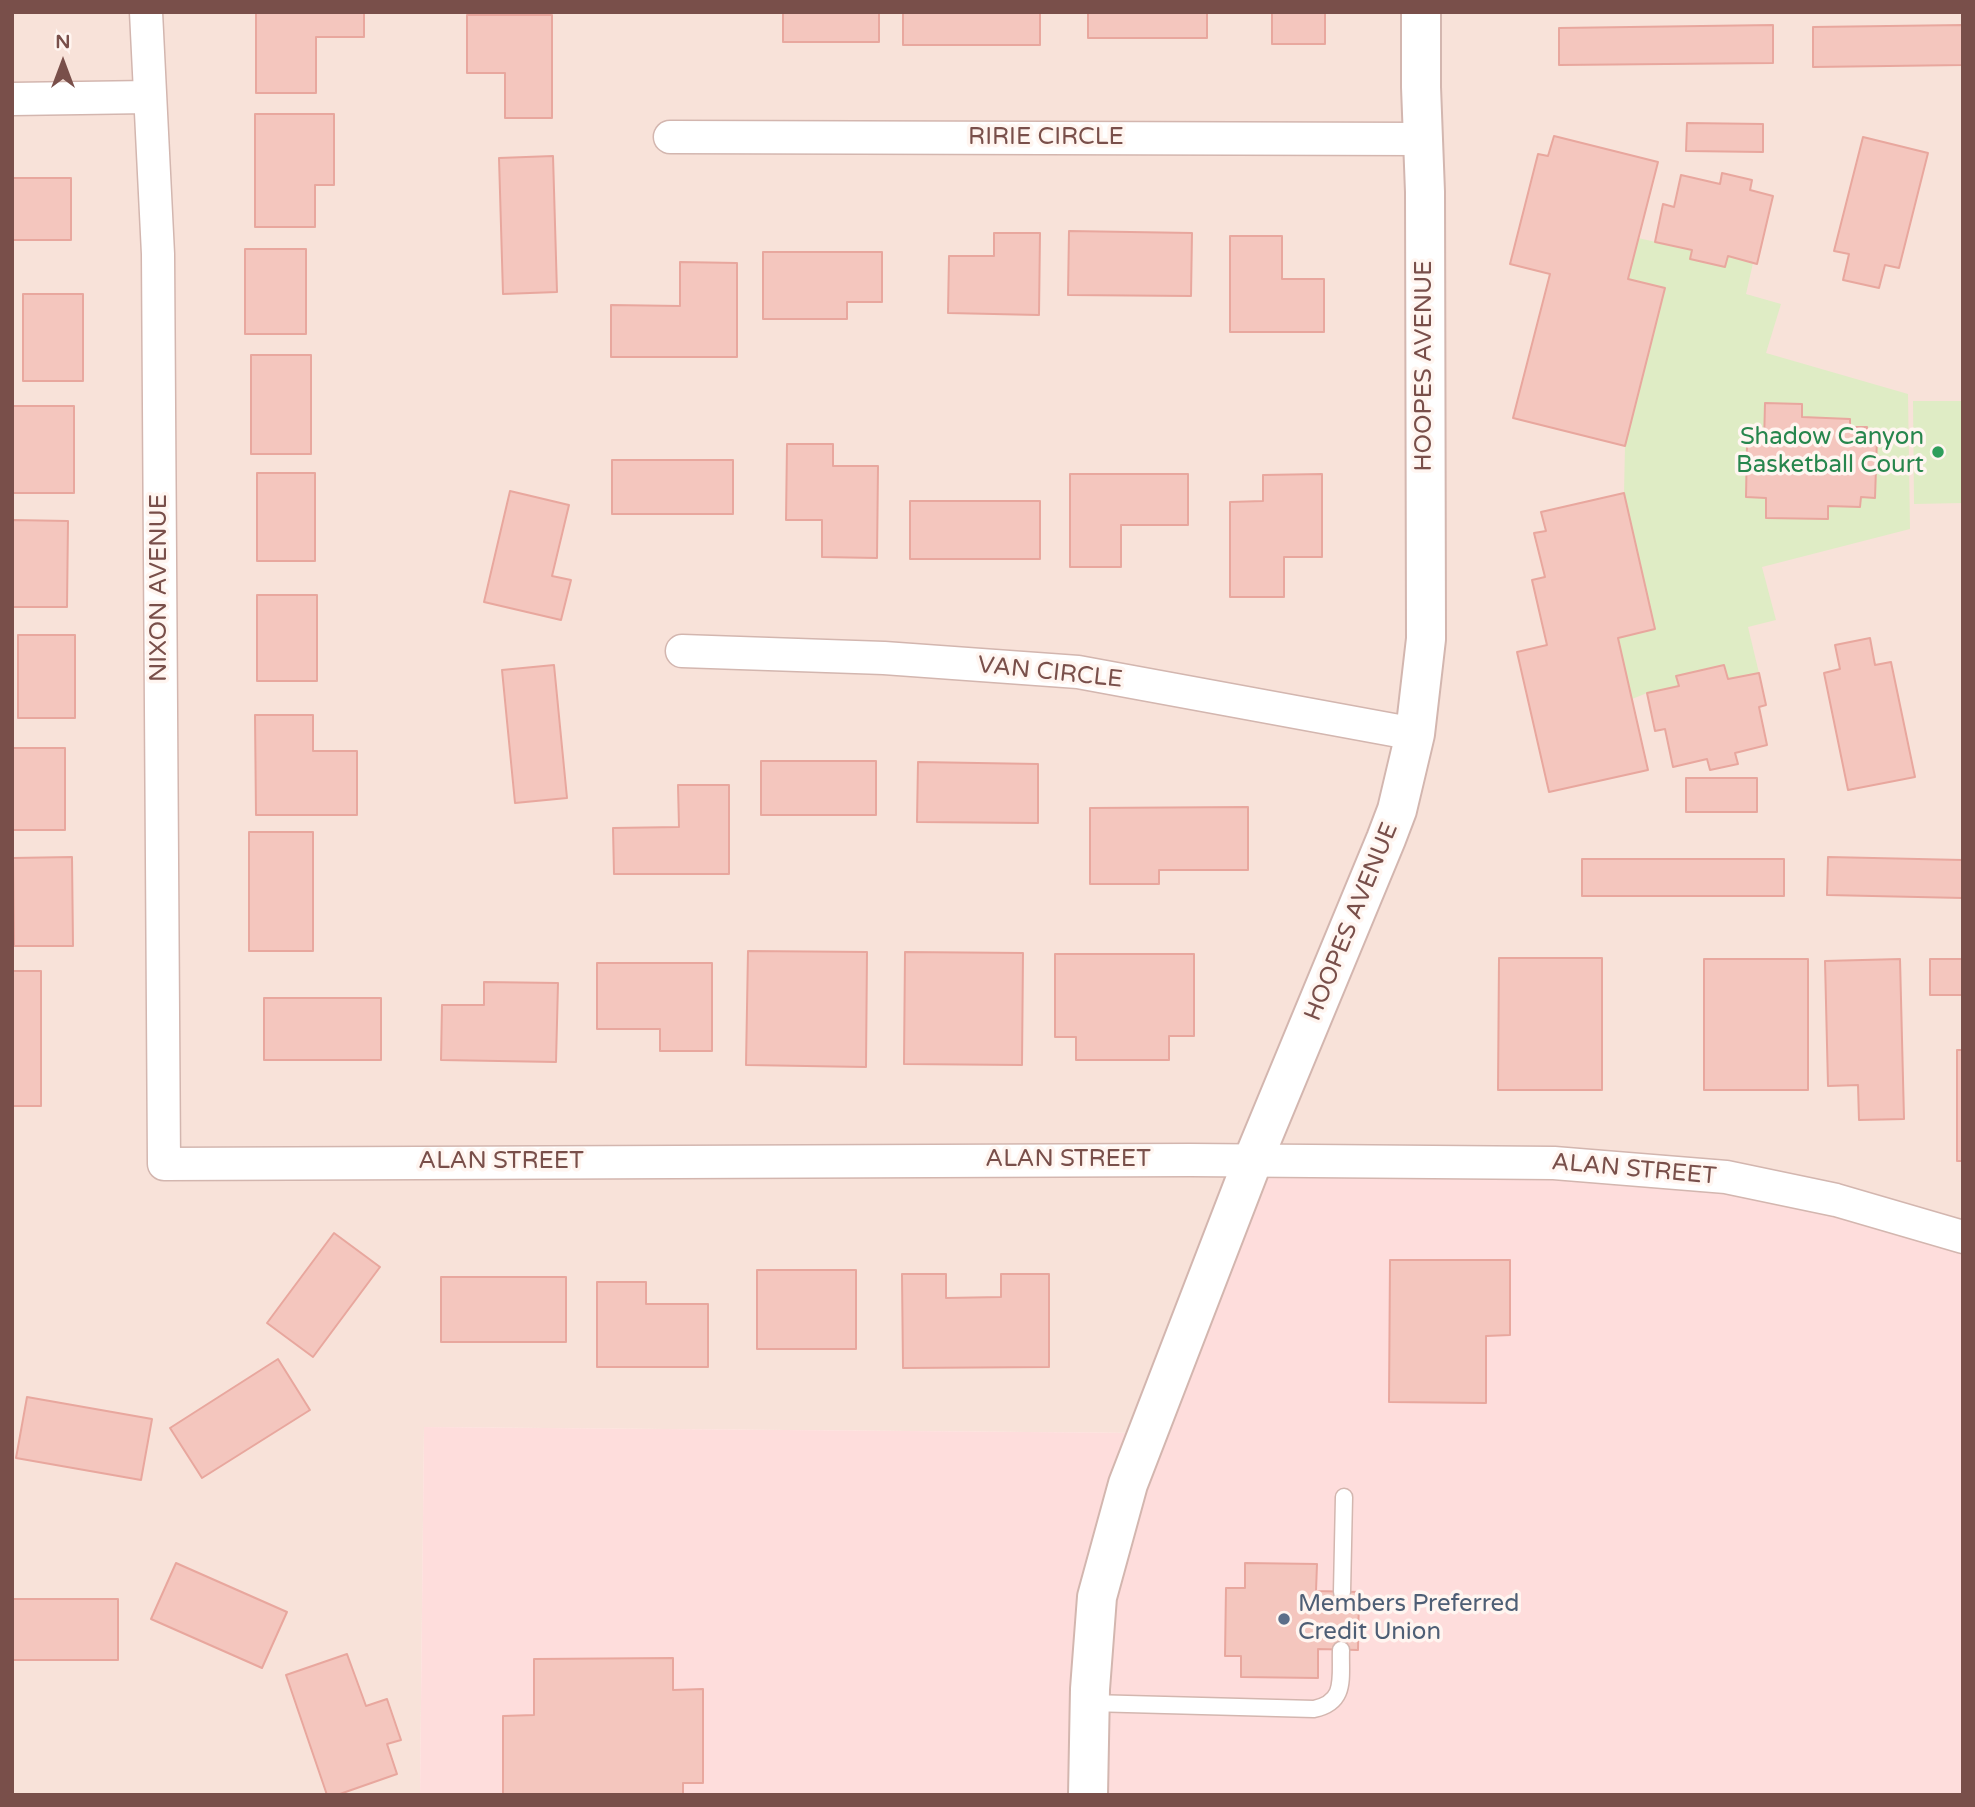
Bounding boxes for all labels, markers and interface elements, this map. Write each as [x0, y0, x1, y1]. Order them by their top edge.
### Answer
north arrow [28, 28, 98, 98]
text: N [55, 31, 71, 53]
street label: RIRIE CIRCLE [968, 124, 1124, 152]
street label: HOOPES AVENUE [1411, 260, 1439, 472]
place label: Shadow Canyon Basketball Court [1736, 424, 1924, 480]
marker: Shadow Canyon Basketball Court [1930, 444, 1946, 460]
street label: NIXON AVENUE [146, 494, 174, 682]
street label: VAN CIRCLE [976, 651, 1124, 695]
street label: HOOPES AVENUE [1299, 819, 1405, 1025]
street label: ALAN STREET [985, 1146, 1151, 1174]
street label: ALAN STREET [418, 1148, 584, 1176]
street label: ALAN STREET [1550, 1148, 1718, 1192]
place label: Members Preferred Credit Union [1298, 1591, 1519, 1647]
marker: Members Preferred Credit Union [1276, 1611, 1292, 1627]

